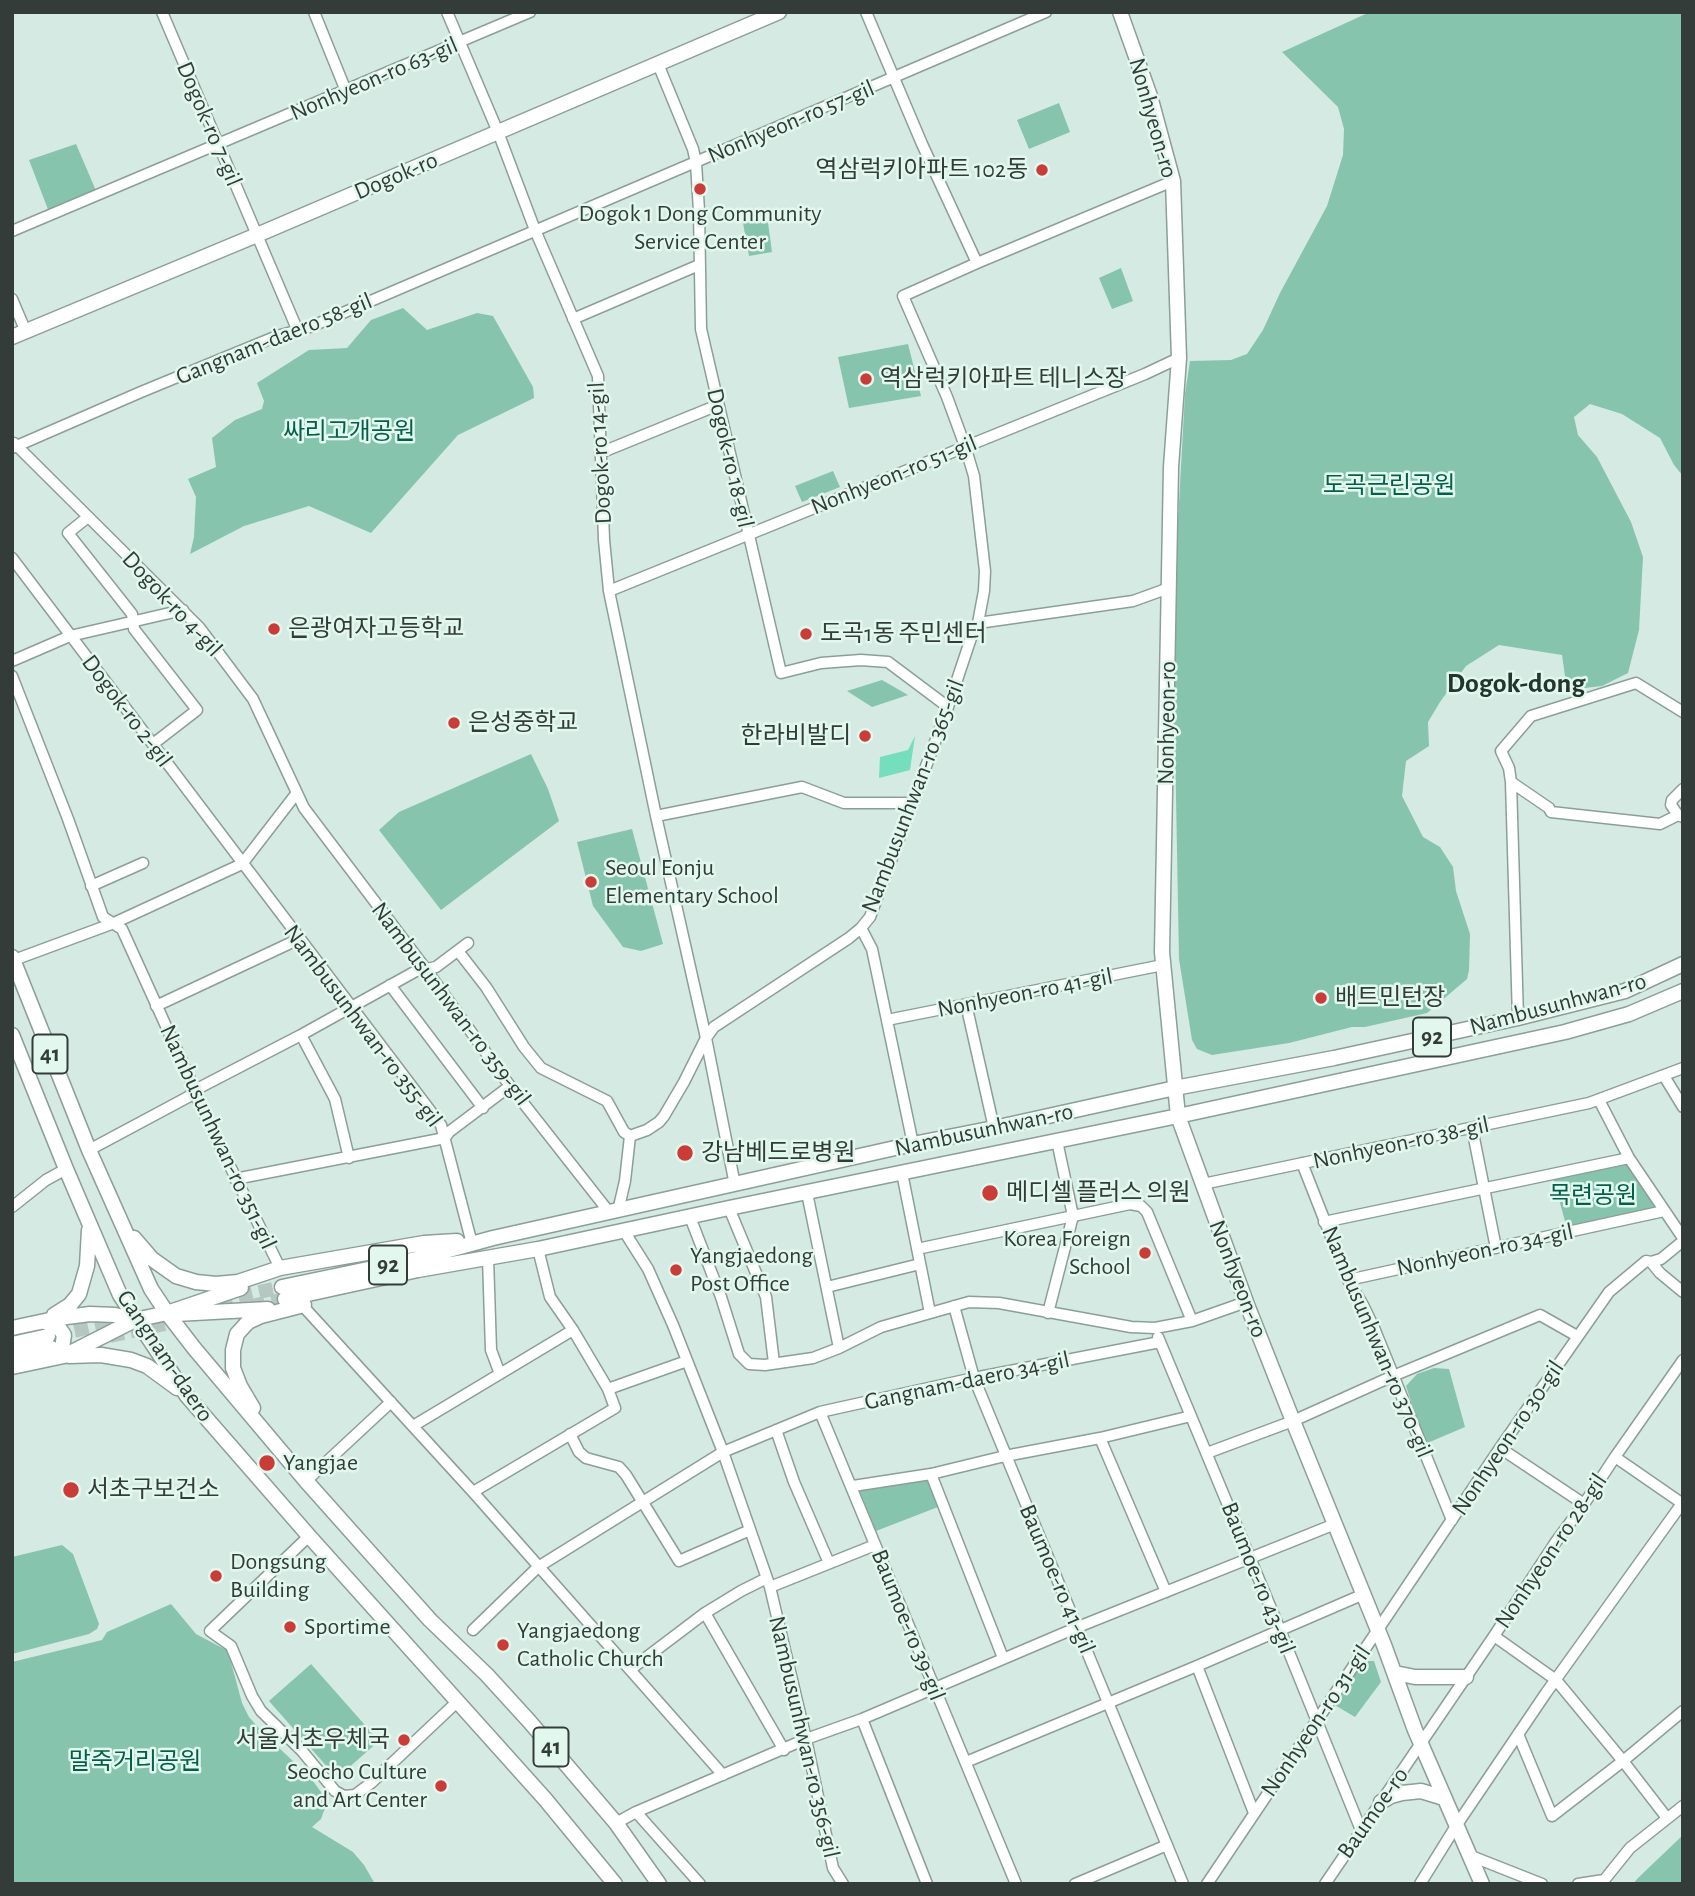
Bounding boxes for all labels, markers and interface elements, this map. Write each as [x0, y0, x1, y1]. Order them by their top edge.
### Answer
street label: Nonhyeon-ro 63-gil [286, 31, 462, 127]
street label: Nonhyeon-ro [1122, 55, 1184, 181]
street label: Dogok-ro 7-gil [170, 57, 248, 191]
street label: Nonhyeon-ro 57-gil [703, 74, 879, 170]
street label: Dogok-ro [350, 146, 442, 206]
place label: 역삼럭키아파트 102동 [816, 156, 1028, 184]
marker: 역삼럭키아파트 102동 [1034, 162, 1050, 178]
marker: Dogok 1 Dong Community Service Center [692, 181, 708, 197]
place label: Dogok 1 Dong Community Service Center [579, 200, 821, 256]
street label: Gangnam-daero 58-gil [172, 286, 376, 392]
place label: 역삼럭키아파트 테니스장 [880, 365, 1127, 393]
marker: 역삼럭키아파트 테니스장 [858, 371, 874, 387]
street label: Dogok-ro 14-gil [582, 381, 618, 525]
street label: Dogok-ro 18-gil [700, 385, 760, 531]
park label: 싸리고개공원 [283, 418, 415, 446]
street label: Nonhyeon-ro 51-gil [807, 429, 981, 521]
park label: 도곡근린공원 [1323, 472, 1455, 500]
street label: Dogok-ro 4-gil [116, 545, 228, 663]
place label: 은광여자고등학교 [288, 615, 465, 643]
place label: 도곡1동 주민센터 [820, 620, 987, 648]
marker: 은광여자고등학교 [266, 621, 282, 637]
marker: 도곡1동 주민센터 [798, 626, 814, 642]
street label: Dogok-ro 2-gil [75, 649, 179, 773]
street label: Nonhyeon-ro [1152, 661, 1182, 785]
district label: Dogok-dong [1447, 667, 1585, 701]
street label: Nambusunhwan-ro 365-gil [855, 675, 971, 917]
place label: 은성중학교 [468, 709, 578, 737]
marker: 은성중학교 [446, 715, 462, 731]
place label: 한라비발디 [741, 722, 851, 750]
marker: 한라비발디 [857, 728, 873, 744]
place label: Seoul Eonju Elementary School [605, 854, 779, 910]
marker: Seoul Eonju Elementary School [583, 874, 599, 890]
street label: Nambusunhwan-ro 359-gil [365, 896, 537, 1112]
street label: Nambusunhwan-ro 355-gil [277, 919, 449, 1133]
street label: Nonhyeon-ro 41-gil [935, 962, 1115, 1024]
street label: Nambusunhwan-ro [1467, 967, 1649, 1041]
place label: 배트민턴장 [1335, 984, 1445, 1012]
marker: 배트민턴장 [1313, 990, 1329, 1006]
road number: 92 [1413, 1018, 1451, 1056]
street label: Nambusunhwan-ro 351-gil [153, 1020, 283, 1254]
road number: 41 [32, 1035, 68, 1074]
street label: Nambusunhwan-ro [892, 1097, 1076, 1163]
street label: Nonhyeon-ro 38-gil [1310, 1110, 1492, 1176]
place label: 강남베드로병원 [701, 1139, 856, 1167]
marker: 강남베드로병원 [675, 1143, 695, 1163]
place label: 메디셀 플러스 의원 [1006, 1179, 1191, 1207]
park label: 목련공원 [1549, 1182, 1637, 1210]
marker: 메디셀 플러스 의원 [980, 1183, 1000, 1203]
street label: Nonhyeon-ro [1202, 1216, 1274, 1342]
street label: Nonhyeon-ro 34-gil [1394, 1217, 1576, 1283]
street label: Nambusunhwan-ro 370-gil [1315, 1222, 1439, 1462]
place label: Korea Foreign School [1003, 1225, 1131, 1281]
place label: Yangjaedong Post Office [690, 1242, 813, 1298]
marker: Korea Foreign School [1137, 1245, 1153, 1261]
road number: 92 [369, 1246, 407, 1284]
marker: Yangjaedong Post Office [668, 1262, 684, 1278]
street label: Gangnam-daero [110, 1285, 220, 1427]
street label: Gangnam-daero 34-gil [862, 1345, 1072, 1417]
street label: Nonhyeon-ro 30-gil [1445, 1355, 1571, 1521]
place label: Yangjae [283, 1449, 358, 1477]
marker: Yangjae [257, 1453, 277, 1473]
street label: Nonhyeon-ro 28-gil [1489, 1468, 1613, 1634]
place label: 서초구보건소 [87, 1476, 219, 1504]
marker: 서초구보건소 [61, 1480, 81, 1500]
street label: Baumoe-ro 43-gil [1214, 1498, 1302, 1658]
street label: Baumoe-ro 41-gil [1013, 1500, 1101, 1658]
street label: Baumoe-ro 39-gil [865, 1545, 951, 1705]
place label: Dongsung Building [230, 1548, 326, 1604]
marker: Dongsung Building [208, 1568, 224, 1584]
place label: Sportime [304, 1613, 391, 1641]
street label: Nambusunhwan-ro 356-gil [762, 1613, 846, 1861]
place label: Yangjaedong Catholic Church [517, 1617, 664, 1673]
marker: Sportime [282, 1619, 298, 1635]
marker: Yangjaedong Catholic Church [495, 1637, 511, 1653]
street label: Nonhyeon-ro 31-gil [1255, 1640, 1377, 1802]
place label: 서울서초우체국 [235, 1726, 390, 1754]
road number: 41 [534, 1728, 568, 1766]
marker: 서울서초우체국 [396, 1732, 412, 1748]
park label: 말죽거리공원 [69, 1748, 201, 1776]
place label: Seocho Culture and Art Center [287, 1758, 427, 1814]
street label: Baumoe-ro [1331, 1762, 1415, 1864]
marker: Seocho Culture and Art Center [433, 1778, 449, 1794]

